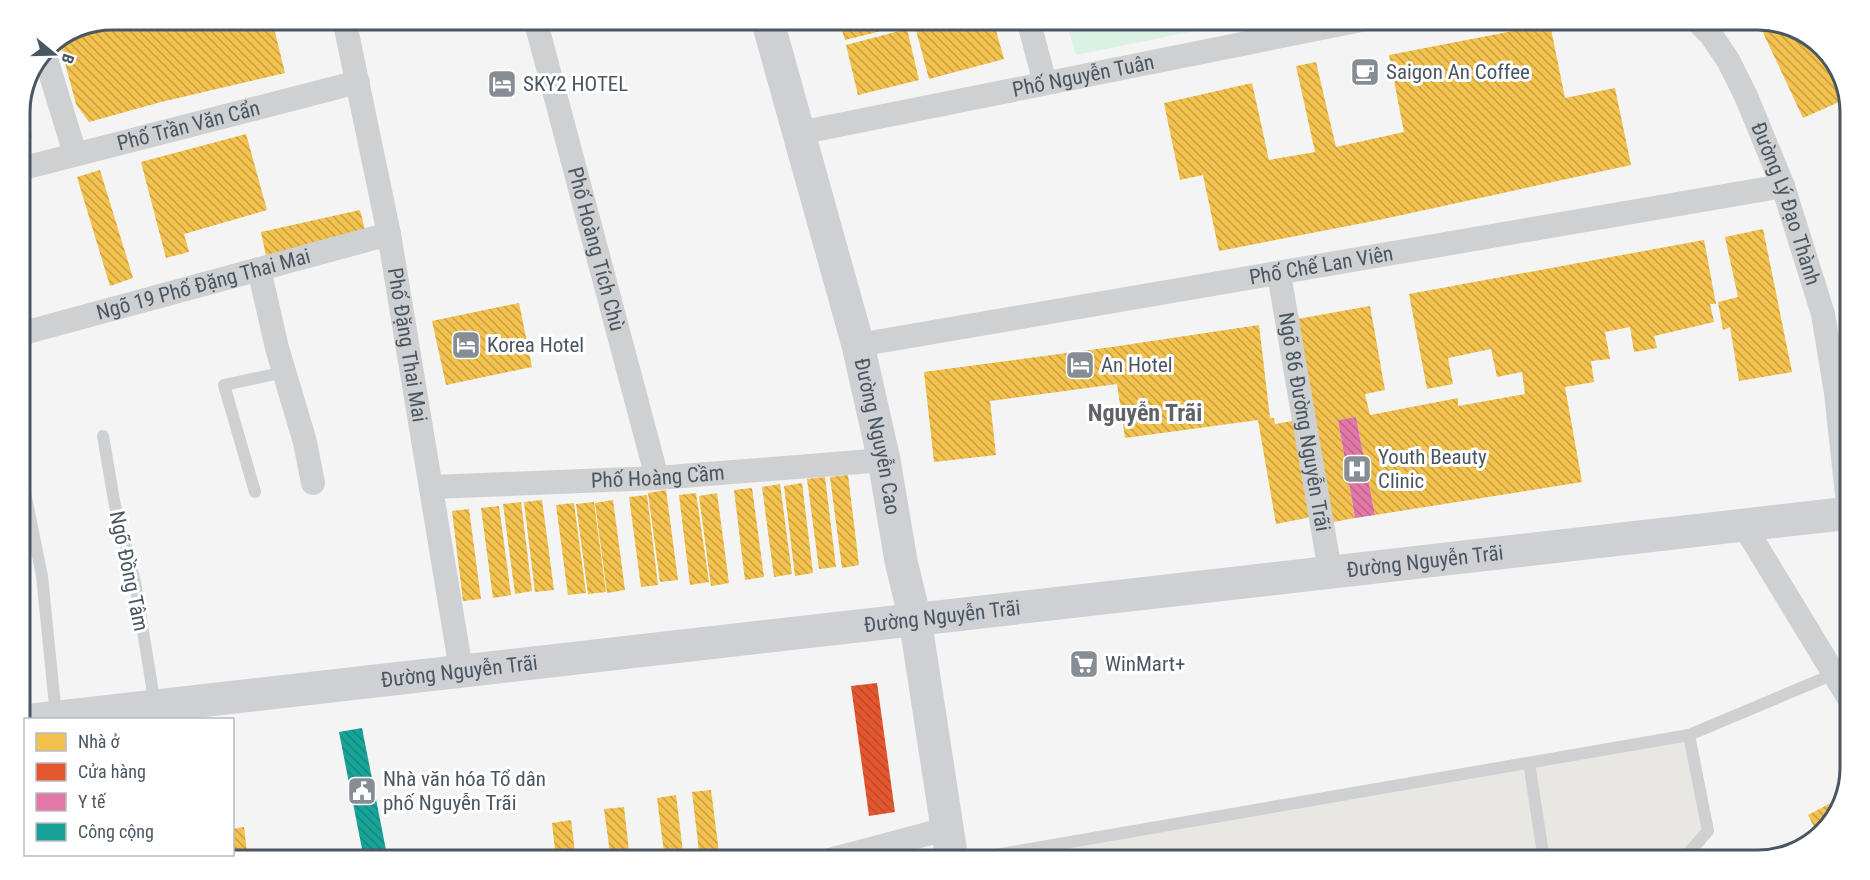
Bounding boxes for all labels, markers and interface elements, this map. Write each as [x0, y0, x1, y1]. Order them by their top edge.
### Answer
north arrow [24, 24, 84, 84]
street label: Phố Nguyễn Tuân [1010, 50, 1156, 102]
text: B [57, 51, 78, 66]
cafe icon: Saigon An Coffee [1349, 56, 1381, 88]
place label: Saigon An Coffee [1386, 60, 1530, 84]
hotel icon: SKY2 HOTEL [486, 68, 518, 100]
place label: SKY2 HOTEL [523, 72, 628, 96]
street label: Phố Trần Văn Cẩn [115, 96, 262, 156]
street label: Đường Lý Đạo Thành [1746, 119, 1825, 288]
street label: Phố Hoàng Tích Chù [563, 164, 629, 334]
street label: Phố Chế Lan Viên [1247, 241, 1395, 290]
street label: Ngõ 19 Phố Đặng Thai Mai [94, 244, 313, 325]
street label: Phố Đặng Thai Mai [383, 266, 432, 424]
street label: Ngõ 86 Đường Nguyễn Trãi [1274, 311, 1335, 533]
hotel icon: Korea Hotel [450, 329, 482, 361]
place label: Korea Hotel [487, 333, 584, 357]
hotel icon: An Hotel [1064, 349, 1096, 381]
place label: An Hotel [1101, 353, 1173, 377]
street label: Đường Nguyễn Cao [849, 356, 905, 517]
district label: Nguyễn Trãi [1088, 399, 1202, 427]
place label: Youth Beauty Clinic [1378, 445, 1487, 493]
hospital icon: Youth Beauty Clinic [1341, 453, 1373, 485]
street label: Phố Hoàng Cầm [590, 461, 726, 493]
street label: Ngõ Đồng Tâm [105, 509, 153, 633]
street label: Đường Nguyễn Trãi [1345, 541, 1505, 582]
street label: Đường Nguyễn Trãi [863, 596, 1022, 637]
supermarket icon: WinMart+ [1068, 648, 1100, 680]
street label: Đường Nguyễn Trãi [380, 651, 539, 692]
place label: WinMart+ [1105, 652, 1185, 676]
legend [24, 718, 234, 856]
text: Nhà ở [78, 731, 121, 752]
text: Cửa hàng [78, 761, 146, 782]
place label: Nhà văn hóa Tổ dân phố Nguyễn Trãi [383, 767, 546, 815]
public building icon: Nhà văn hóa Tổ dân phố Nguyễn Trãi [346, 775, 378, 807]
text: Y tế [78, 791, 107, 812]
text: Công cộng [78, 821, 154, 842]

